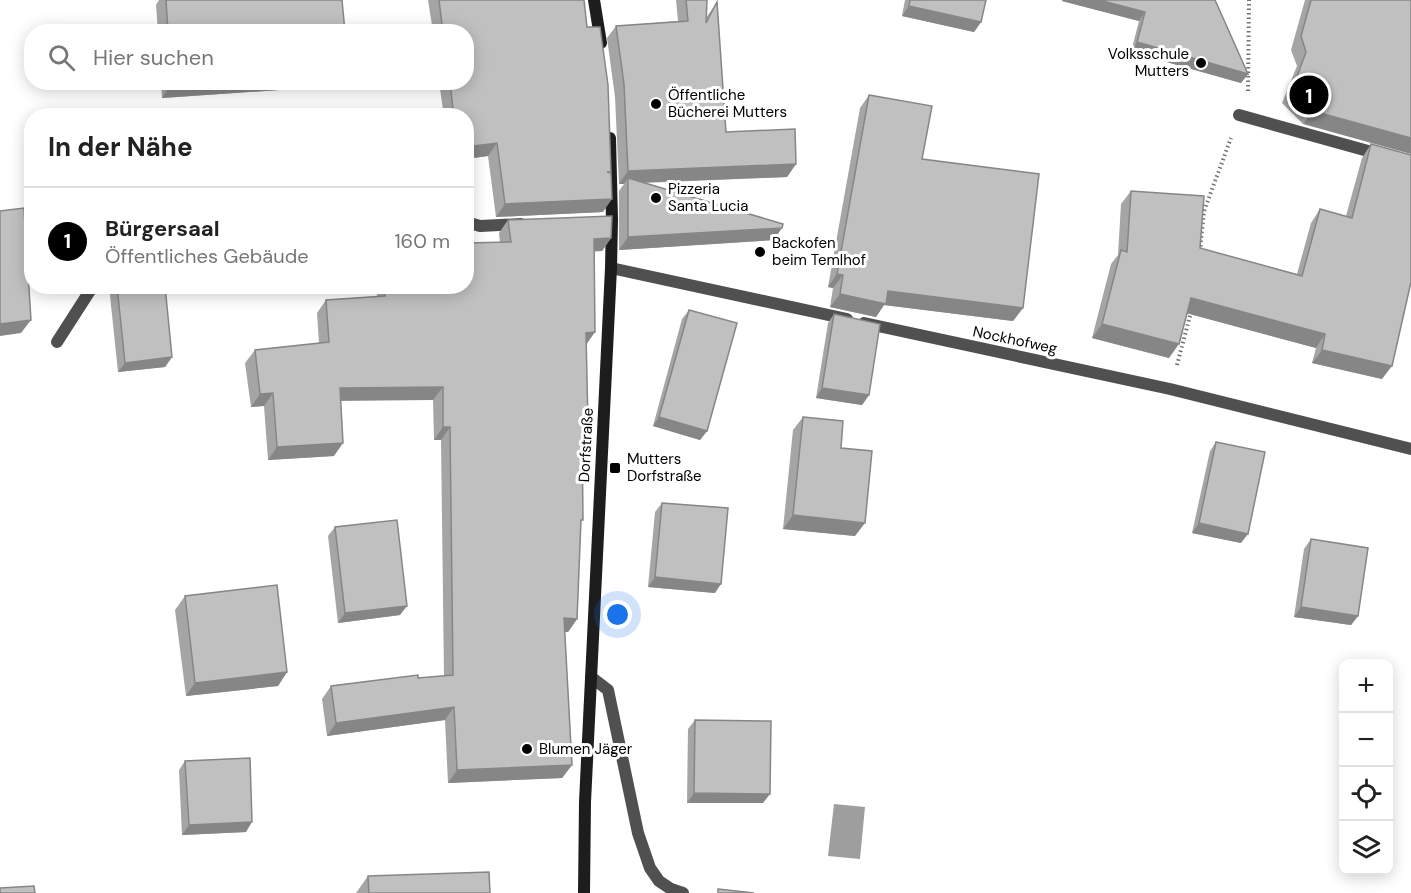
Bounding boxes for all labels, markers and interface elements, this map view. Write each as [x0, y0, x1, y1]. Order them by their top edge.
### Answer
search box [24, 24, 474, 90]
icon: search [45, 41, 78, 74]
text: Hier suchen [93, 43, 214, 72]
place label: Volksschule Mutters [1108, 44, 1189, 81]
marker: Volksschule Mutters [1194, 56, 1208, 70]
pin: 1 [1290, 72, 1328, 118]
place label: Öffentliche Bücherei Mutters [668, 85, 787, 122]
marker: Öffentliche Bücherei Mutters [649, 97, 663, 111]
text: In der Nähe [48, 130, 193, 164]
place label: Pizzeria Santa Lucia [668, 179, 748, 216]
marker: Pizzeria Santa Lucia [649, 191, 663, 205]
text: Bürgersaal [105, 214, 220, 243]
text: 1 [64, 228, 71, 254]
text: 160 m [394, 228, 450, 254]
place label: Backofen beim Temlhof [772, 233, 866, 270]
text: Öffentliches Gebäude [105, 243, 309, 269]
marker: Backofen beim Temlhof [753, 245, 767, 259]
street label: Nockhofweg [971, 321, 1059, 359]
street label: Dorfstraße [574, 407, 598, 483]
place label: Mutters Dorfstraße [627, 449, 702, 486]
marker: Mutters Dorfstraße [608, 461, 622, 475]
your location [603, 600, 632, 629]
map controls [1339, 659, 1393, 875]
button: + [1339, 659, 1393, 713]
button: − [1339, 713, 1393, 767]
place label: Blumen Jäger [539, 739, 633, 759]
marker: Blumen Jäger [520, 742, 534, 756]
button: locate [1339, 767, 1393, 821]
button: layers [1339, 821, 1393, 875]

